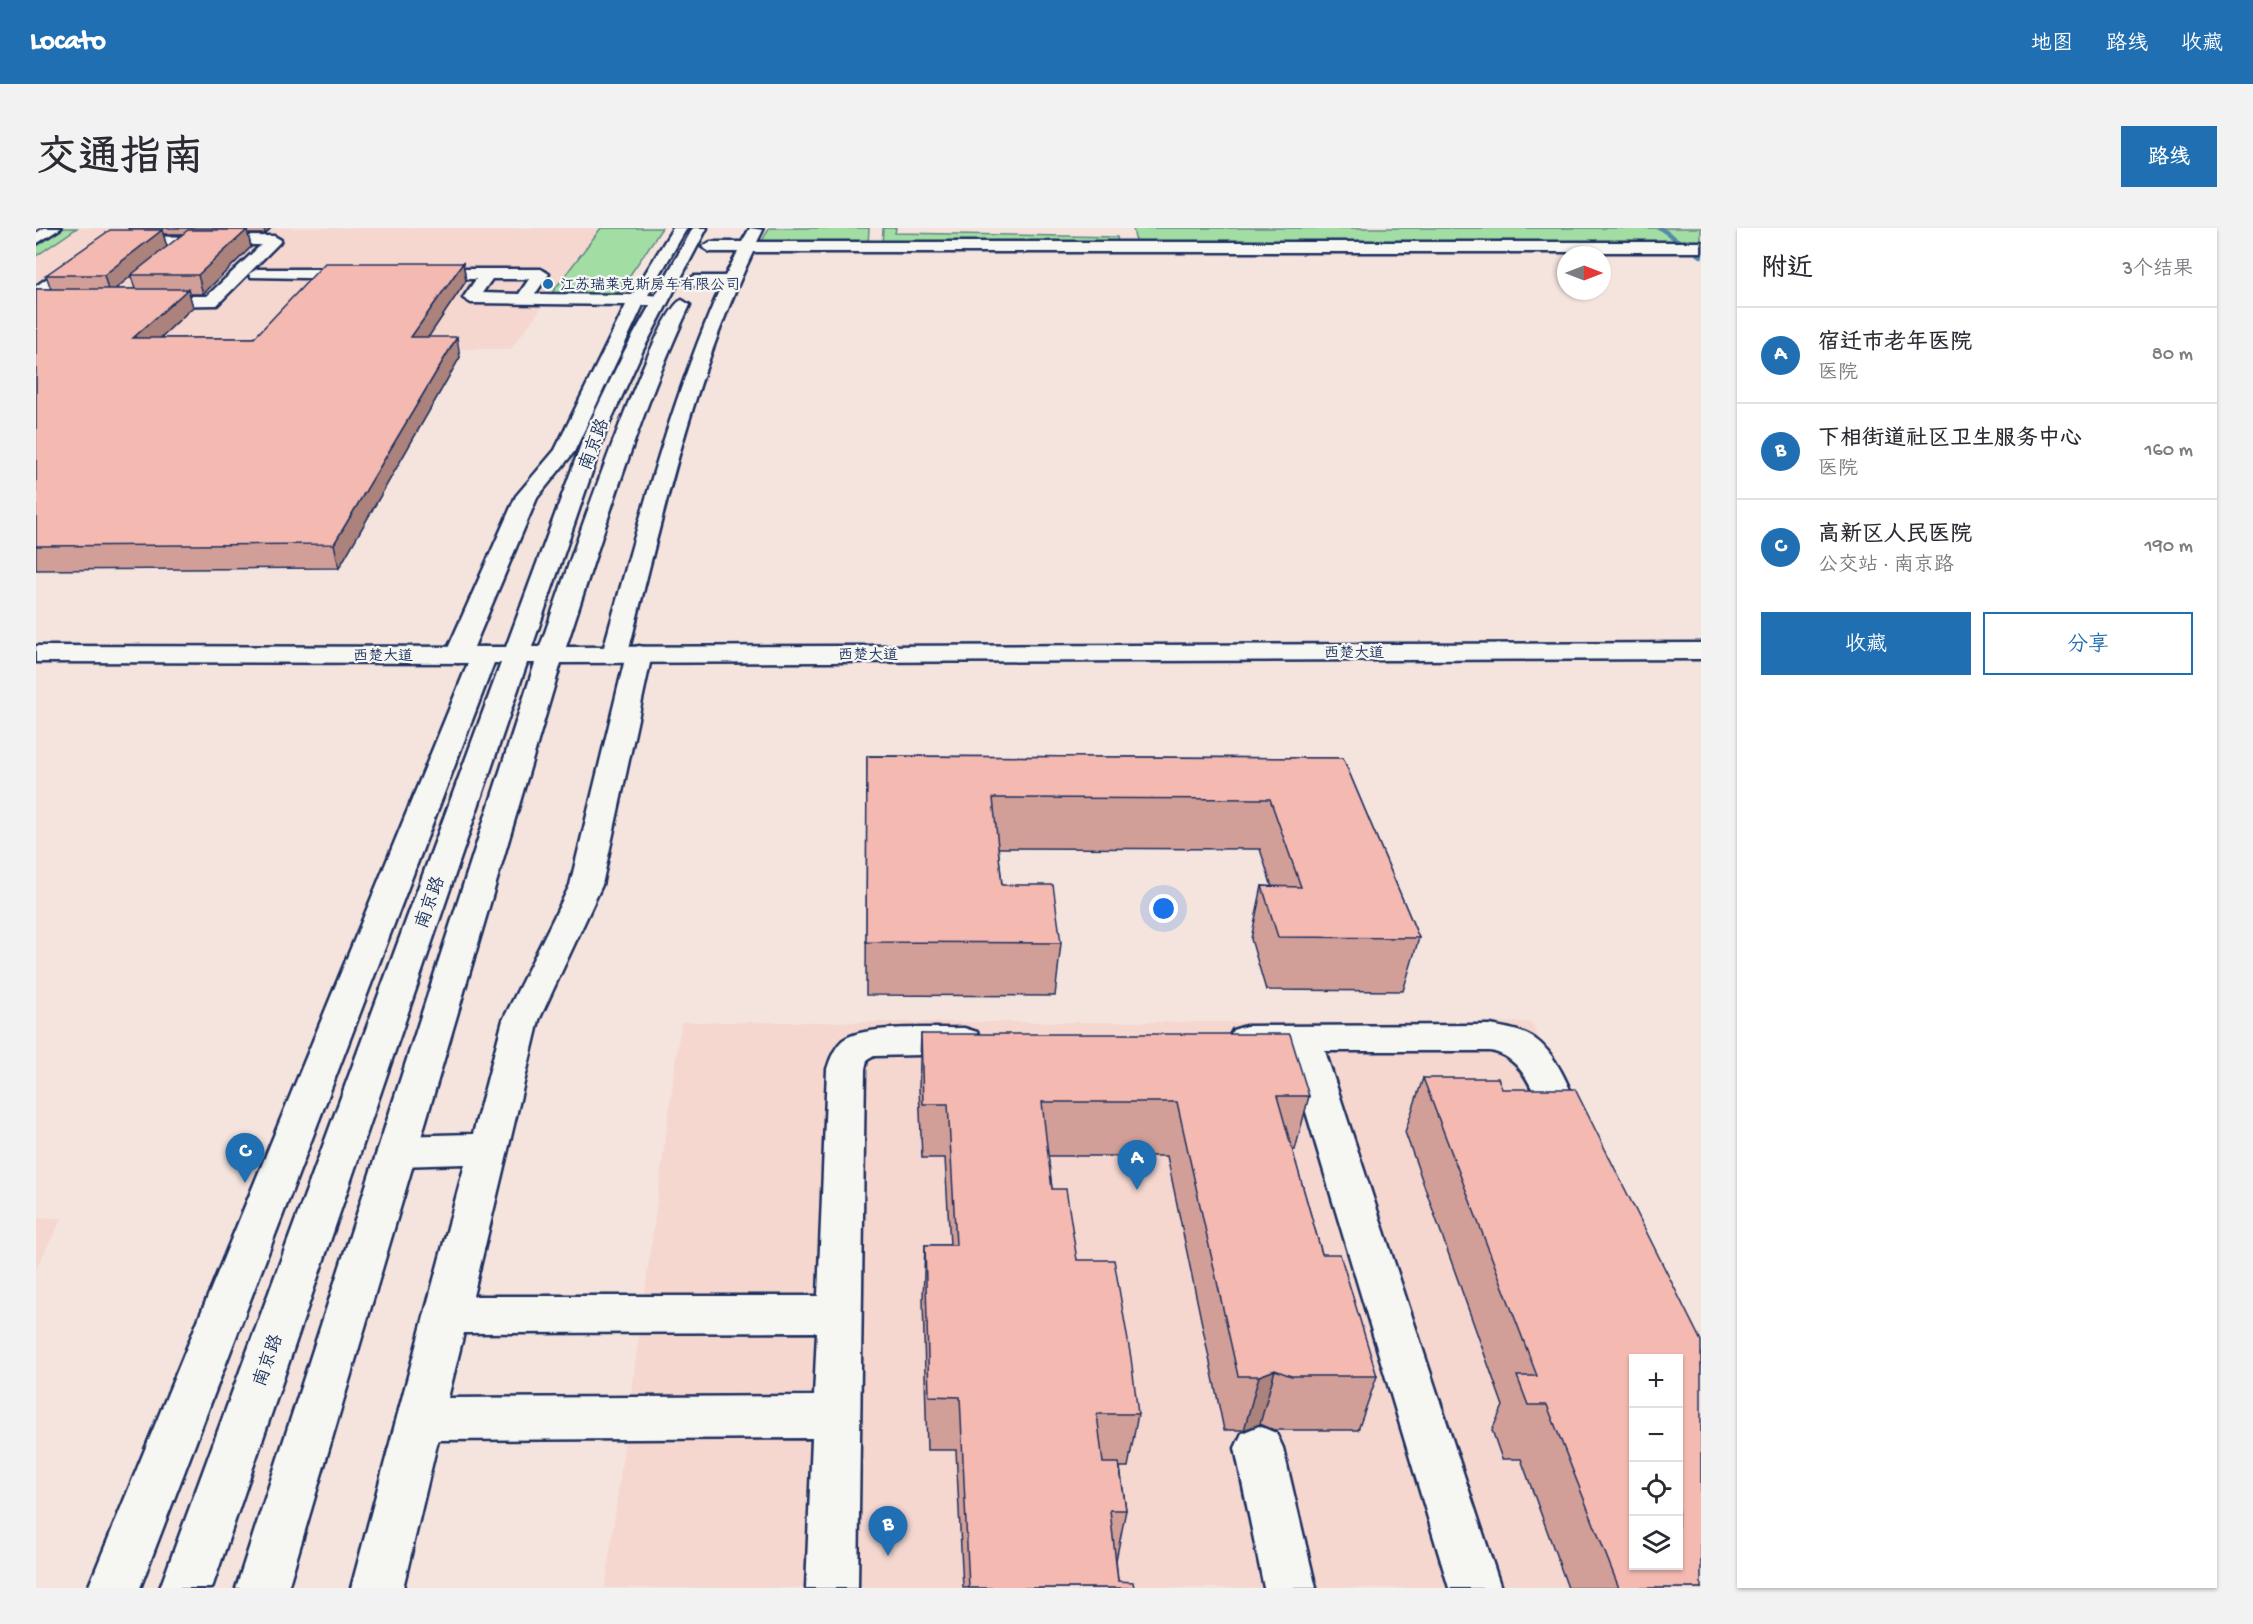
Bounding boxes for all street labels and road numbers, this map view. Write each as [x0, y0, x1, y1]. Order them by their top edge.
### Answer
street label: 南京路 [575, 416, 615, 474]
street label: 西楚大道 [1324, 645, 1384, 663]
street label: 西楚大道 [838, 647, 898, 665]
street label: 西楚大道 [353, 648, 413, 666]
street label: 南京路 [411, 874, 450, 932]
street label: 南京路 [249, 1332, 288, 1390]

